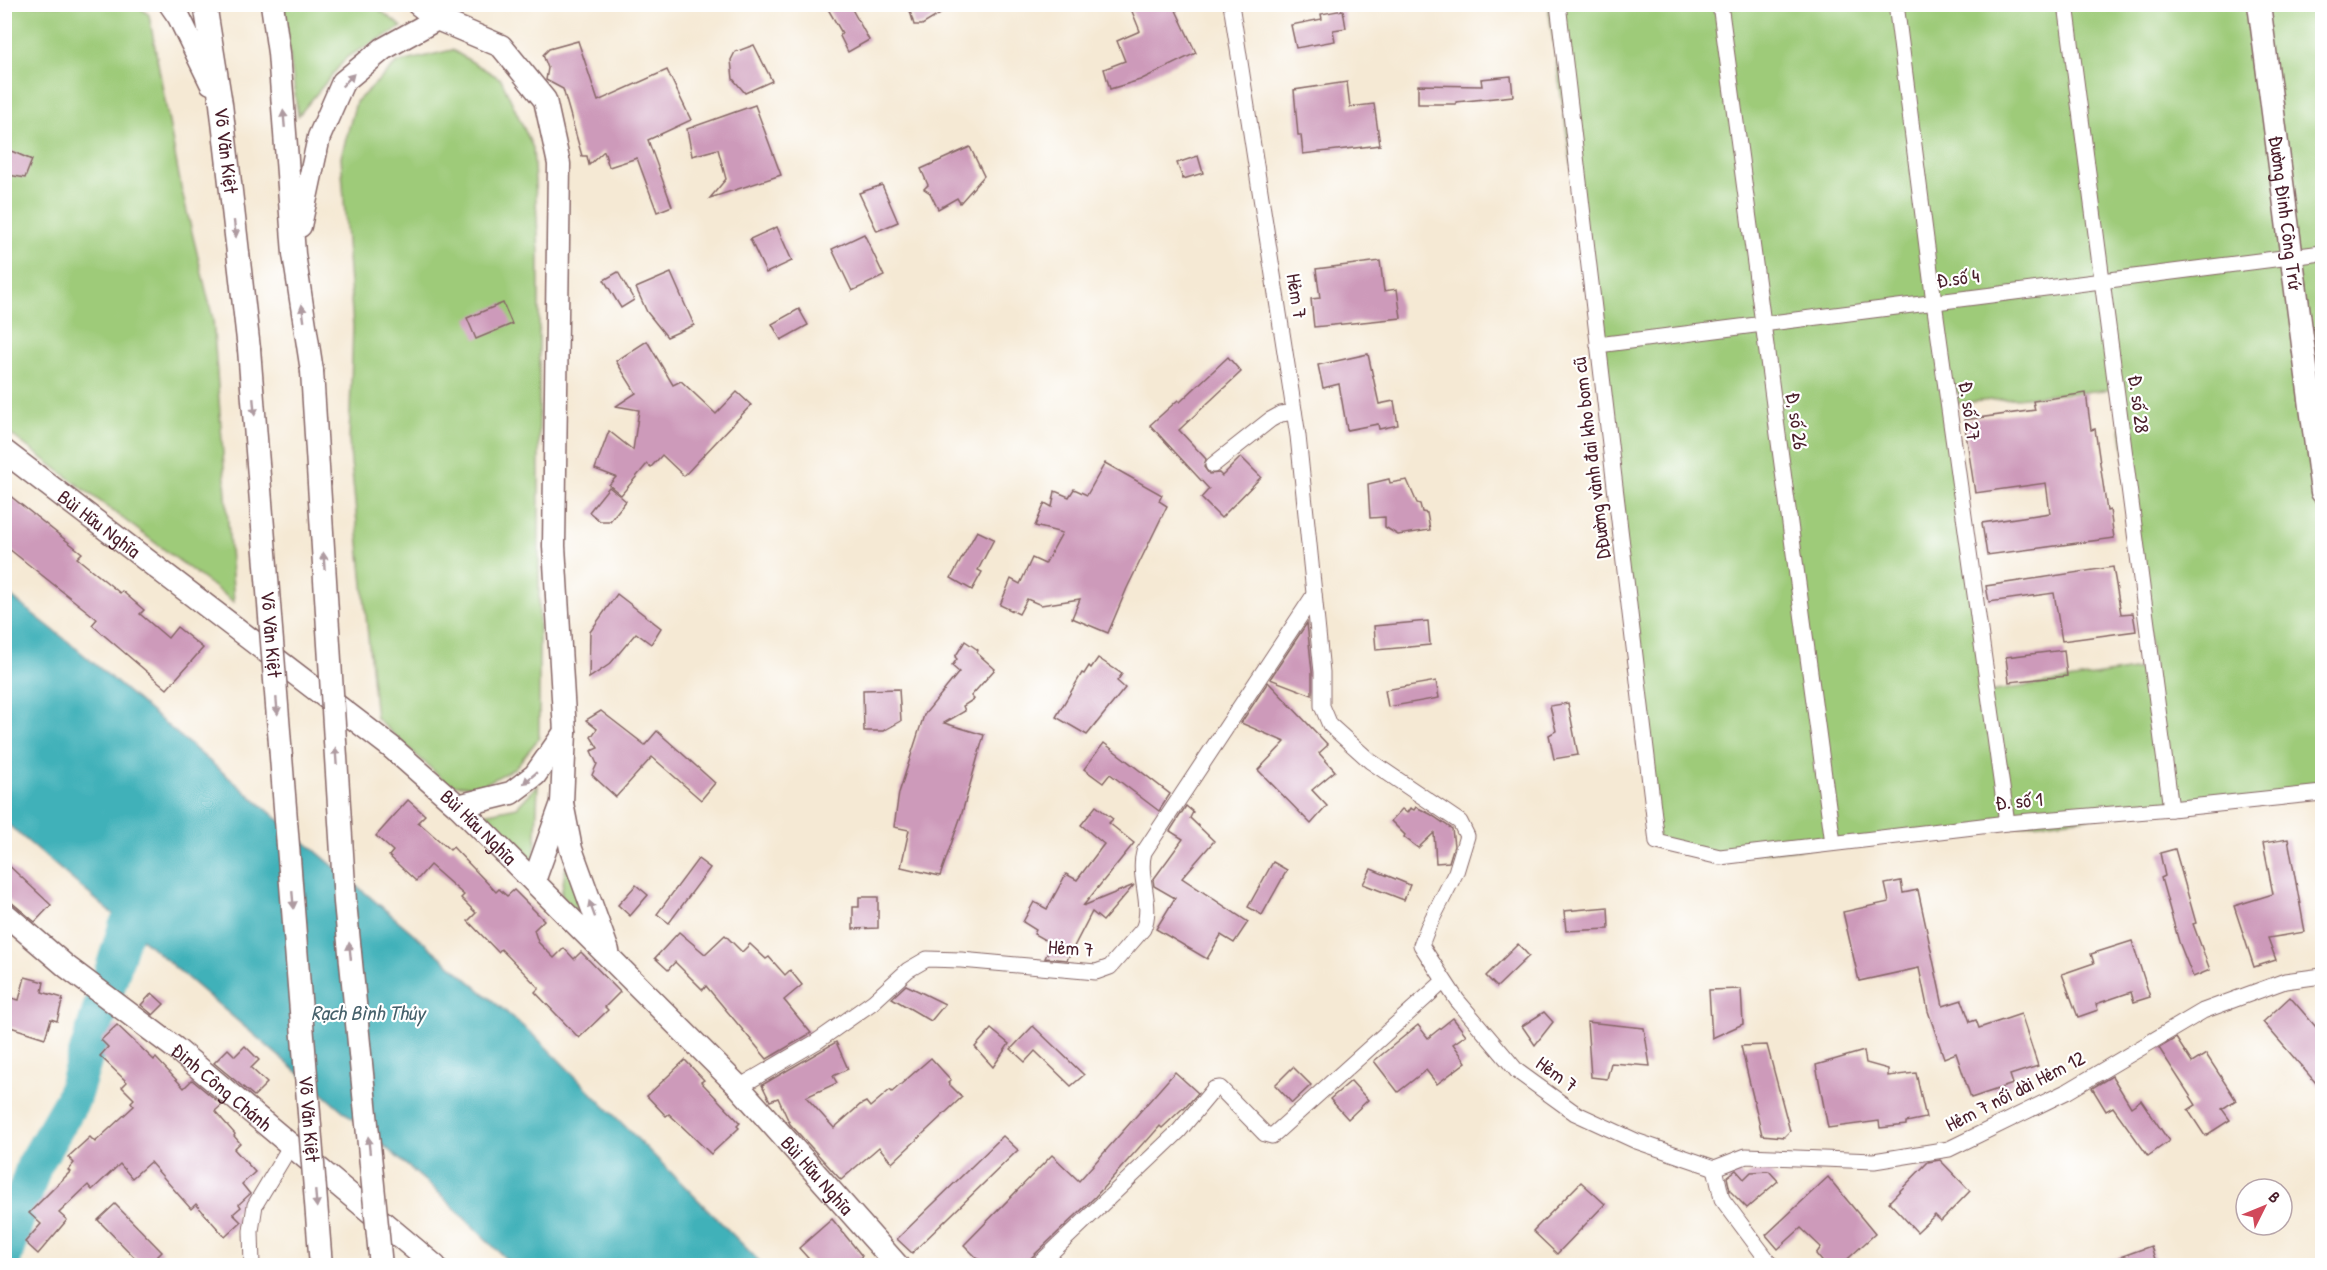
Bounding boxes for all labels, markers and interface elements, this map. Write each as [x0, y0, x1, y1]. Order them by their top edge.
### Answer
one-way arrow [341, 72, 355, 87]
street label: Võ Văn Kiệt [208, 106, 245, 196]
one-way arrow [279, 110, 289, 129]
street label: Đường Đinh Công Trứ [2263, 134, 2310, 292]
one-way arrow [230, 220, 240, 239]
street label: Đ.số 4 [1935, 261, 1981, 294]
street label: Hẻm 7 [1281, 271, 1314, 321]
one-way arrow [299, 304, 308, 323]
street label: DĐường vành đai kho bom cũ [1565, 356, 1616, 560]
street label: Đ. số 28 [2123, 373, 2156, 434]
street label: Đ. số 27 [1953, 380, 1988, 442]
street label: Đ, số 26 [1780, 391, 1815, 451]
one-way arrow [249, 397, 258, 416]
street label: Bùi Hữu Nghĩa [53, 483, 147, 564]
one-way arrow [319, 552, 328, 571]
street label: Võ Văn Kiệt [255, 590, 289, 679]
one-way arrow [272, 697, 282, 716]
one-way arrow [331, 747, 340, 766]
one-way arrow [523, 771, 538, 784]
street label: Bùi Hữu Nghĩa [435, 783, 523, 871]
street label: Đ. số 1 [1994, 785, 2044, 816]
one-way arrow [288, 891, 297, 910]
one-way arrow [587, 900, 596, 918]
street label: Hẻm 7 [1047, 932, 1095, 963]
one-way arrow [345, 941, 355, 960]
water label: Rạch Bình Thủy [311, 998, 427, 1027]
street label: Đinh Công Chánh [166, 1037, 278, 1137]
street label: Hẻm 7 nối dài Hẻm 12 [1940, 1043, 2090, 1137]
street label: Hẻm 7 [1531, 1049, 1584, 1098]
street label: Võ Văn Kiệt [293, 1074, 327, 1164]
street label: Bùi Hữu Nghĩa [775, 1130, 860, 1221]
one-way arrow [364, 1135, 374, 1154]
north arrow [2234, 1177, 2294, 1237]
text: B [2264, 1186, 2286, 1207]
one-way arrow [311, 1190, 321, 1209]

